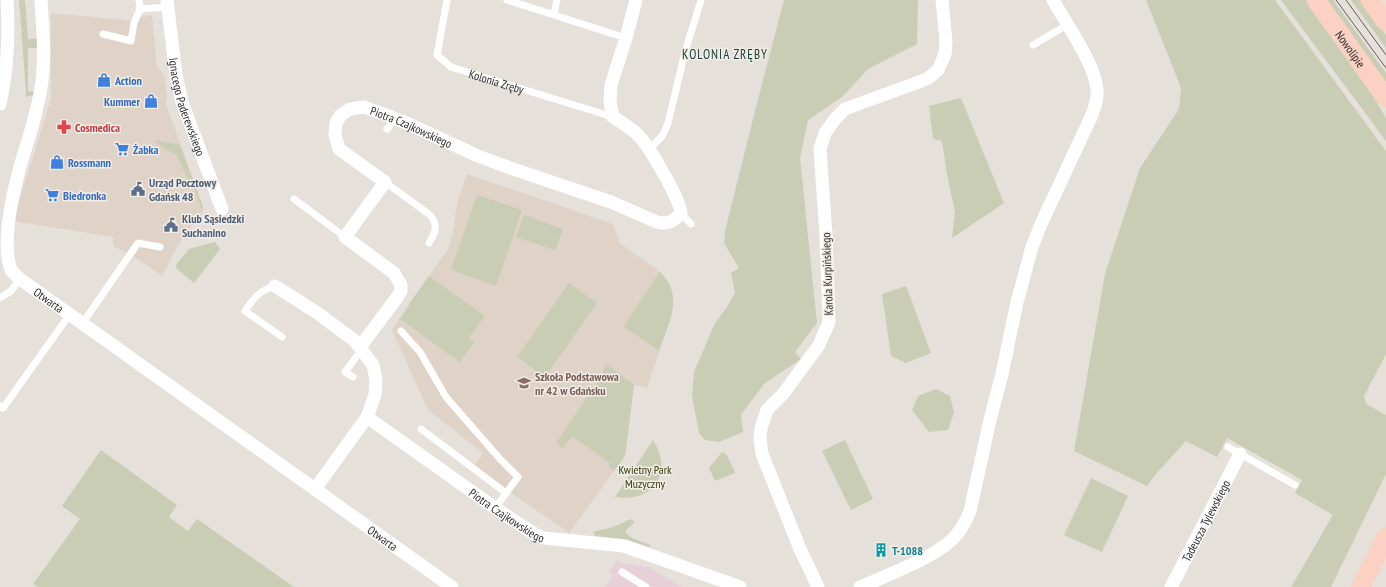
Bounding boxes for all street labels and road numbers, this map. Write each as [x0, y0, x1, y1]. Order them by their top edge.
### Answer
street label: Nowolipie [1333, 27, 1369, 70]
street label: Ignacego Paderewskiego [166, 57, 209, 158]
street label: Kolonia Zręby [467, 66, 526, 97]
street label: Piotra Czajkowskiego [369, 102, 455, 151]
street label: Karola Kurpińskiego [818, 232, 836, 316]
street label: Otwarta [31, 284, 67, 316]
street label: Tadeusza Tylewskiego [1178, 477, 1233, 564]
street label: Piotra Czajkowskiego [466, 485, 547, 545]
street label: Otwarta [365, 522, 401, 554]

